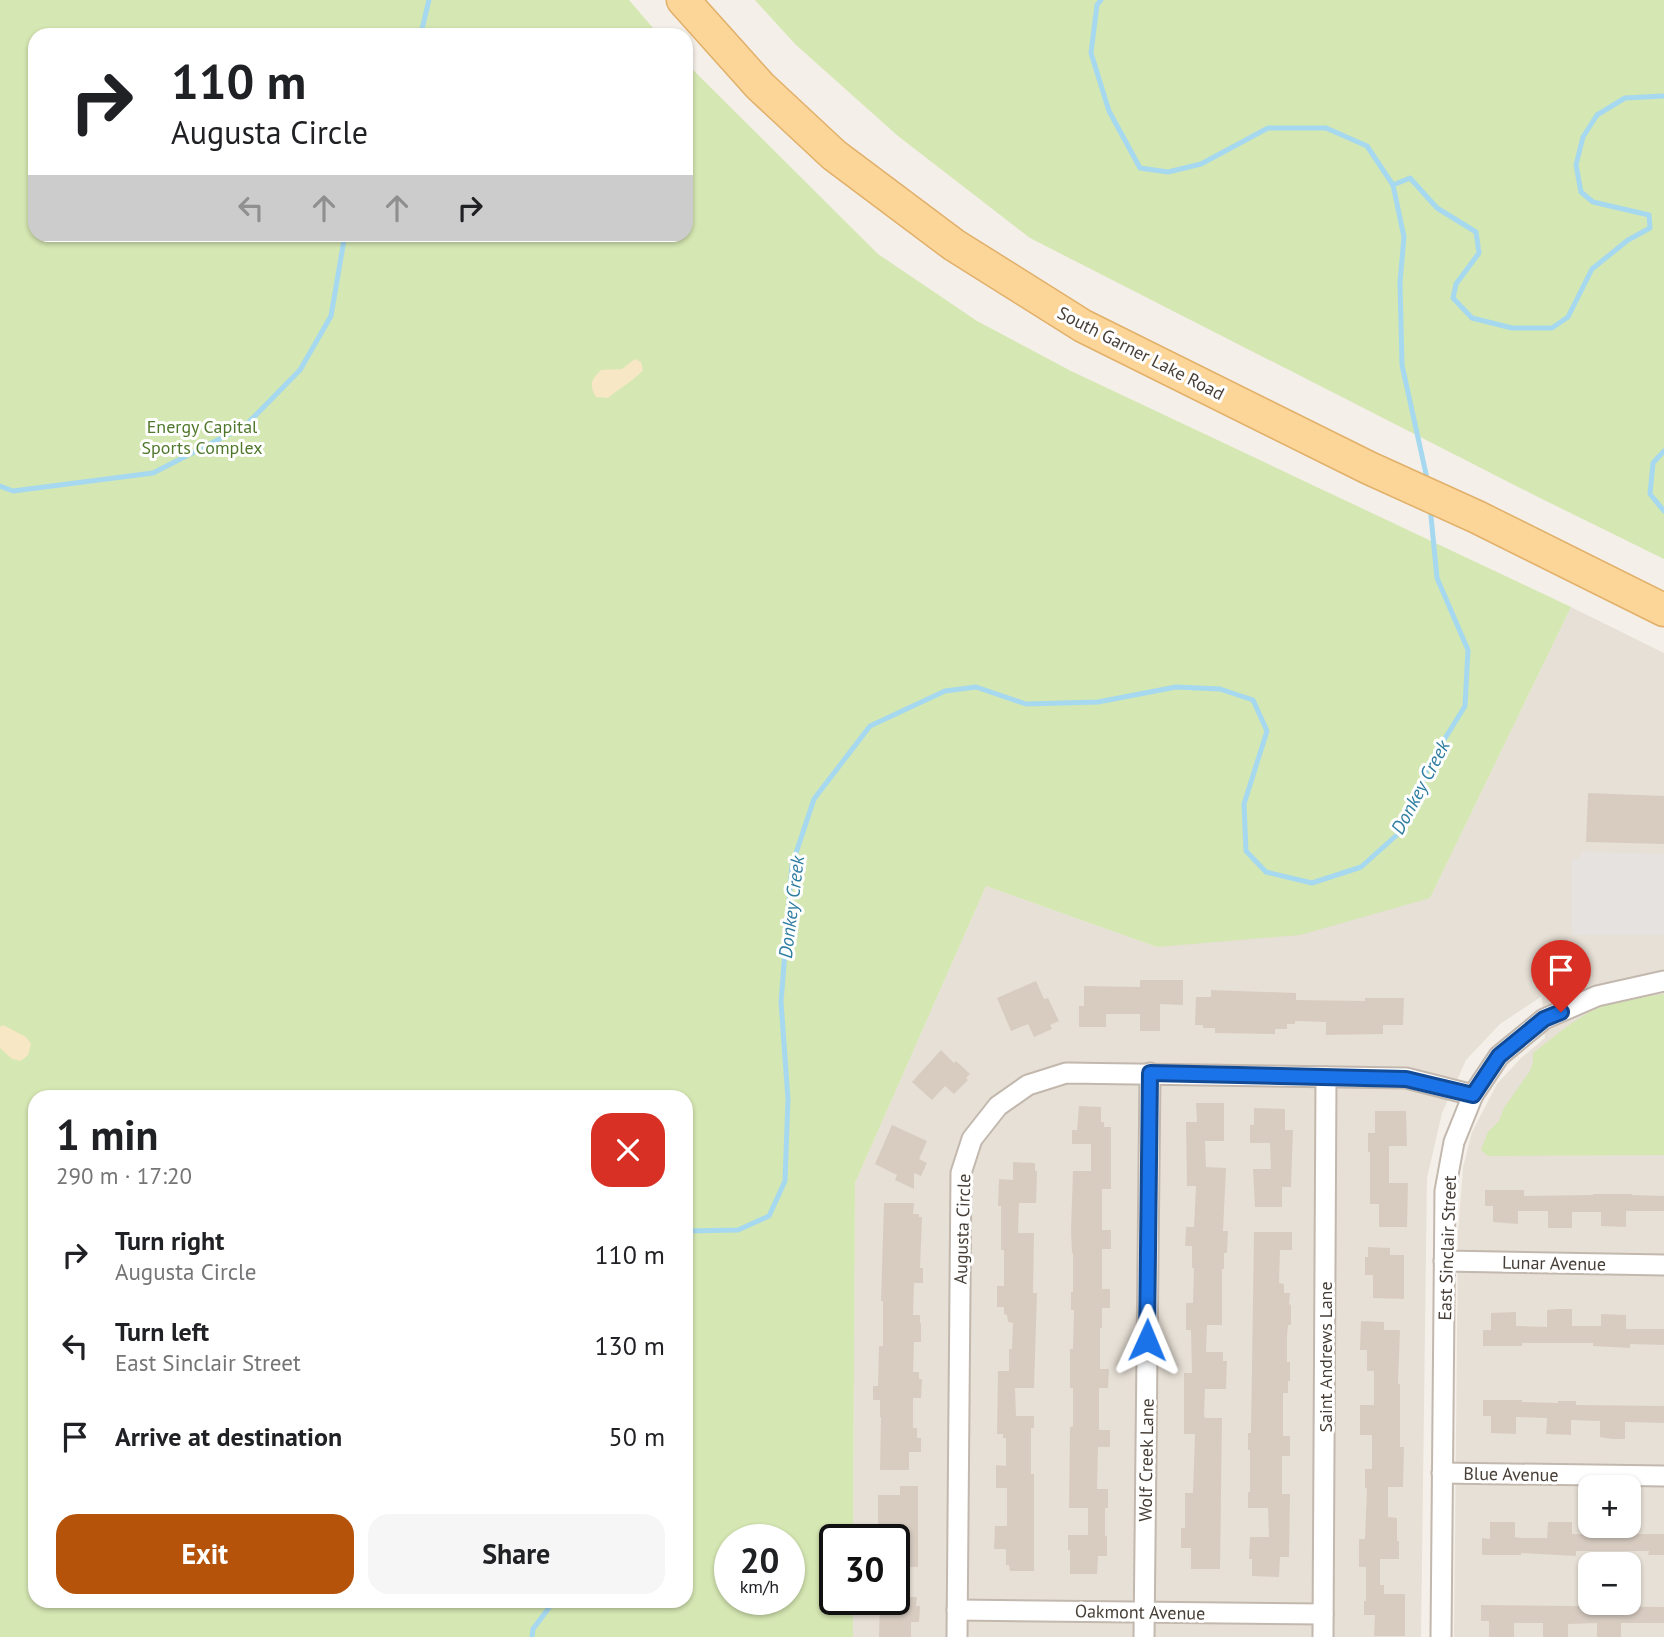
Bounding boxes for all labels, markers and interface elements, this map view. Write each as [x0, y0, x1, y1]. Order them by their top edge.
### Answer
text: 110 m [171, 49, 306, 113]
icon: right [56, 56, 147, 147]
text: Augusta Circle [171, 111, 368, 153]
icon: left [232, 189, 270, 227]
icon: ahead [305, 189, 343, 227]
icon: ahead [378, 189, 416, 227]
icon: right [451, 189, 489, 227]
street label: South Garner Lake Road [1054, 301, 1228, 405]
park label: Energy Capital Sports Complex [142, 415, 263, 459]
water label: Donkey Creek [1385, 735, 1455, 838]
water label: Donkey Creek [773, 853, 809, 960]
pin [1531, 940, 1591, 1012]
icon: arrive [1542, 951, 1580, 989]
text: 1 min [56, 1107, 158, 1162]
button: close [591, 1113, 665, 1187]
text: 290 m · 17:20 [56, 1161, 192, 1190]
street label: Augusta Circle [949, 1173, 975, 1285]
street label: East Sinclair Street [1433, 1175, 1461, 1321]
text: Turn right [115, 1224, 224, 1257]
icon: right [56, 1236, 94, 1274]
text: 110 m [594, 1238, 665, 1271]
street label: Lunar Avenue [1502, 1251, 1606, 1275]
text: Augusta Circle [115, 1257, 257, 1286]
street label: Saint Andrews Lane [1314, 1281, 1337, 1433]
position arrow [1110, 1303, 1184, 1377]
text: Turn left [115, 1315, 209, 1348]
icon: left [56, 1327, 94, 1365]
text: 130 m [594, 1329, 665, 1362]
text: East Sinclair Street [115, 1348, 301, 1377]
street label: Wolf Creek Lane [1133, 1398, 1159, 1522]
icon: arrive [56, 1418, 94, 1456]
text: Arrive at destination [115, 1420, 342, 1453]
text: 50 m [609, 1420, 665, 1453]
street label: Blue Avenue [1463, 1462, 1559, 1486]
map controls [1578, 1475, 1641, 1615]
button: + [1578, 1475, 1641, 1538]
button: Exit [56, 1514, 354, 1594]
button: Share [368, 1514, 665, 1594]
speed limit sign: 30 [819, 1524, 910, 1615]
text: 20 [740, 1537, 779, 1583]
button: − [1578, 1552, 1641, 1615]
text: km/h [740, 1575, 779, 1598]
street label: Oakmont Avenue [1075, 1599, 1205, 1625]

